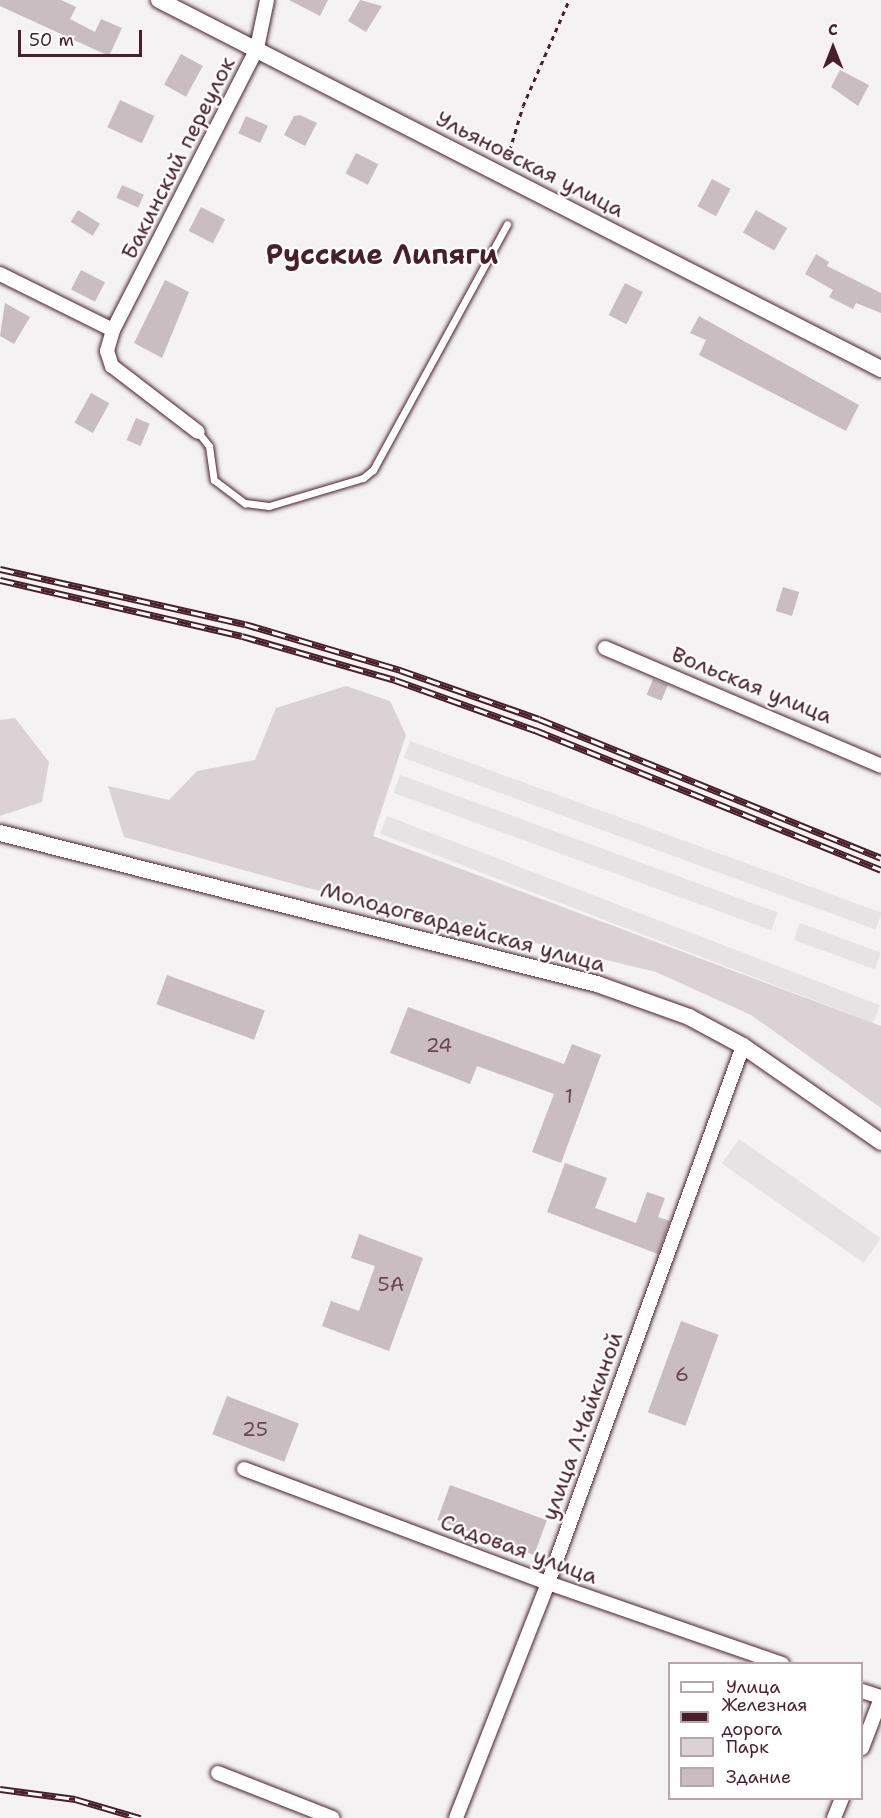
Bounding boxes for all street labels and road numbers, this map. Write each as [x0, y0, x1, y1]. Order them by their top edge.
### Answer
street label: Бакинский переулок [115, 52, 241, 264]
street label: Ульяновская улица [431, 105, 629, 223]
street label: Вольская улица [668, 641, 836, 729]
street label: Молодогвардейская улица [318, 876, 608, 978]
street label: улица Л.Чайкиной [536, 1328, 628, 1524]
street label: Садовая улица [437, 1508, 601, 1590]

